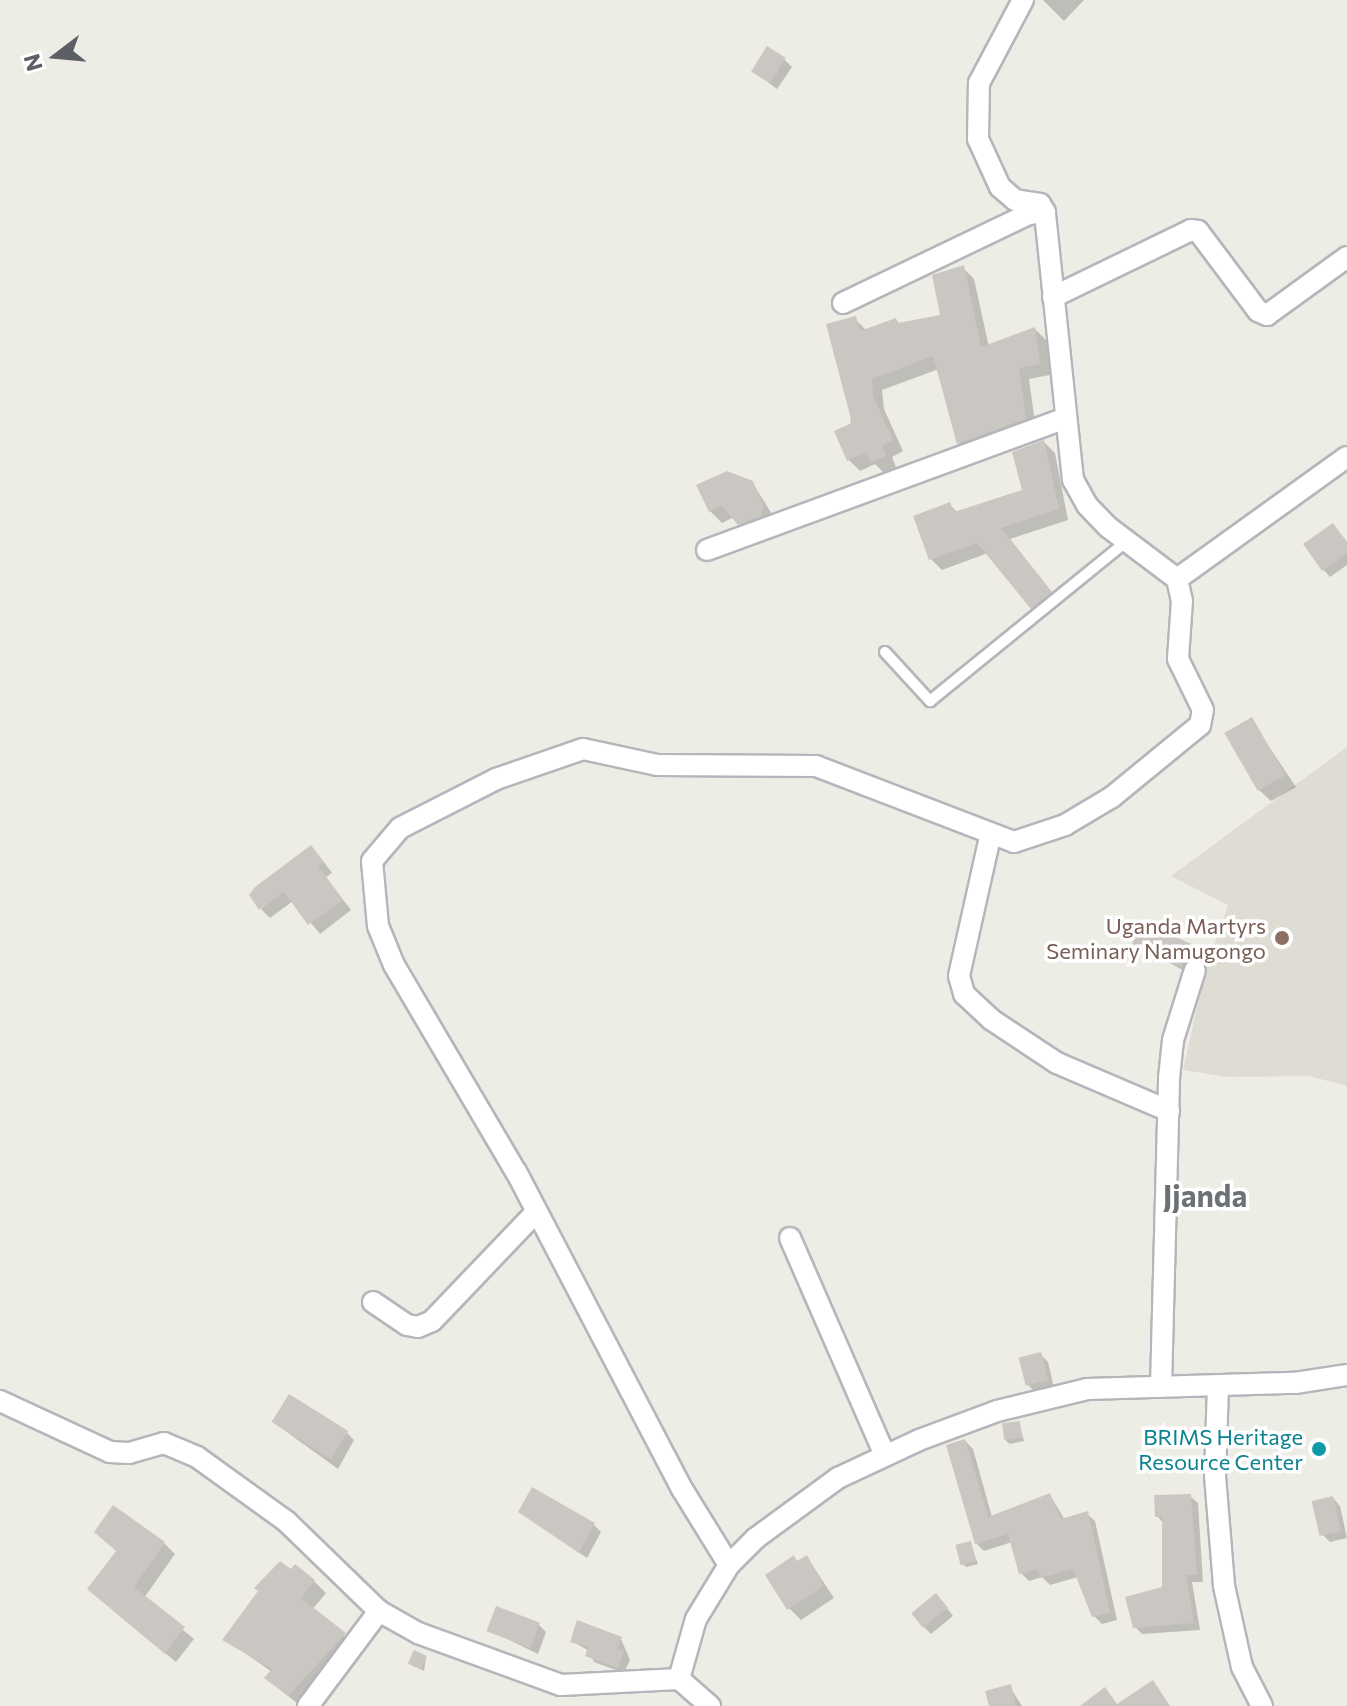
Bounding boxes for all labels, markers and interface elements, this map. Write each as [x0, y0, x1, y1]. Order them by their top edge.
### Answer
north arrow [16, 16, 96, 96]
text: N [17, 51, 48, 74]
place label: Uganda Martyrs Seminary Namugongo [1046, 912, 1266, 964]
marker: Uganda Martyrs Seminary Namugongo [1273, 929, 1291, 947]
district label: Jjanda [1163, 1177, 1247, 1213]
place label: BRIMS Heritage Resource Center [1138, 1423, 1303, 1474]
marker: BRIMS Heritage Resource Center [1310, 1440, 1328, 1458]

